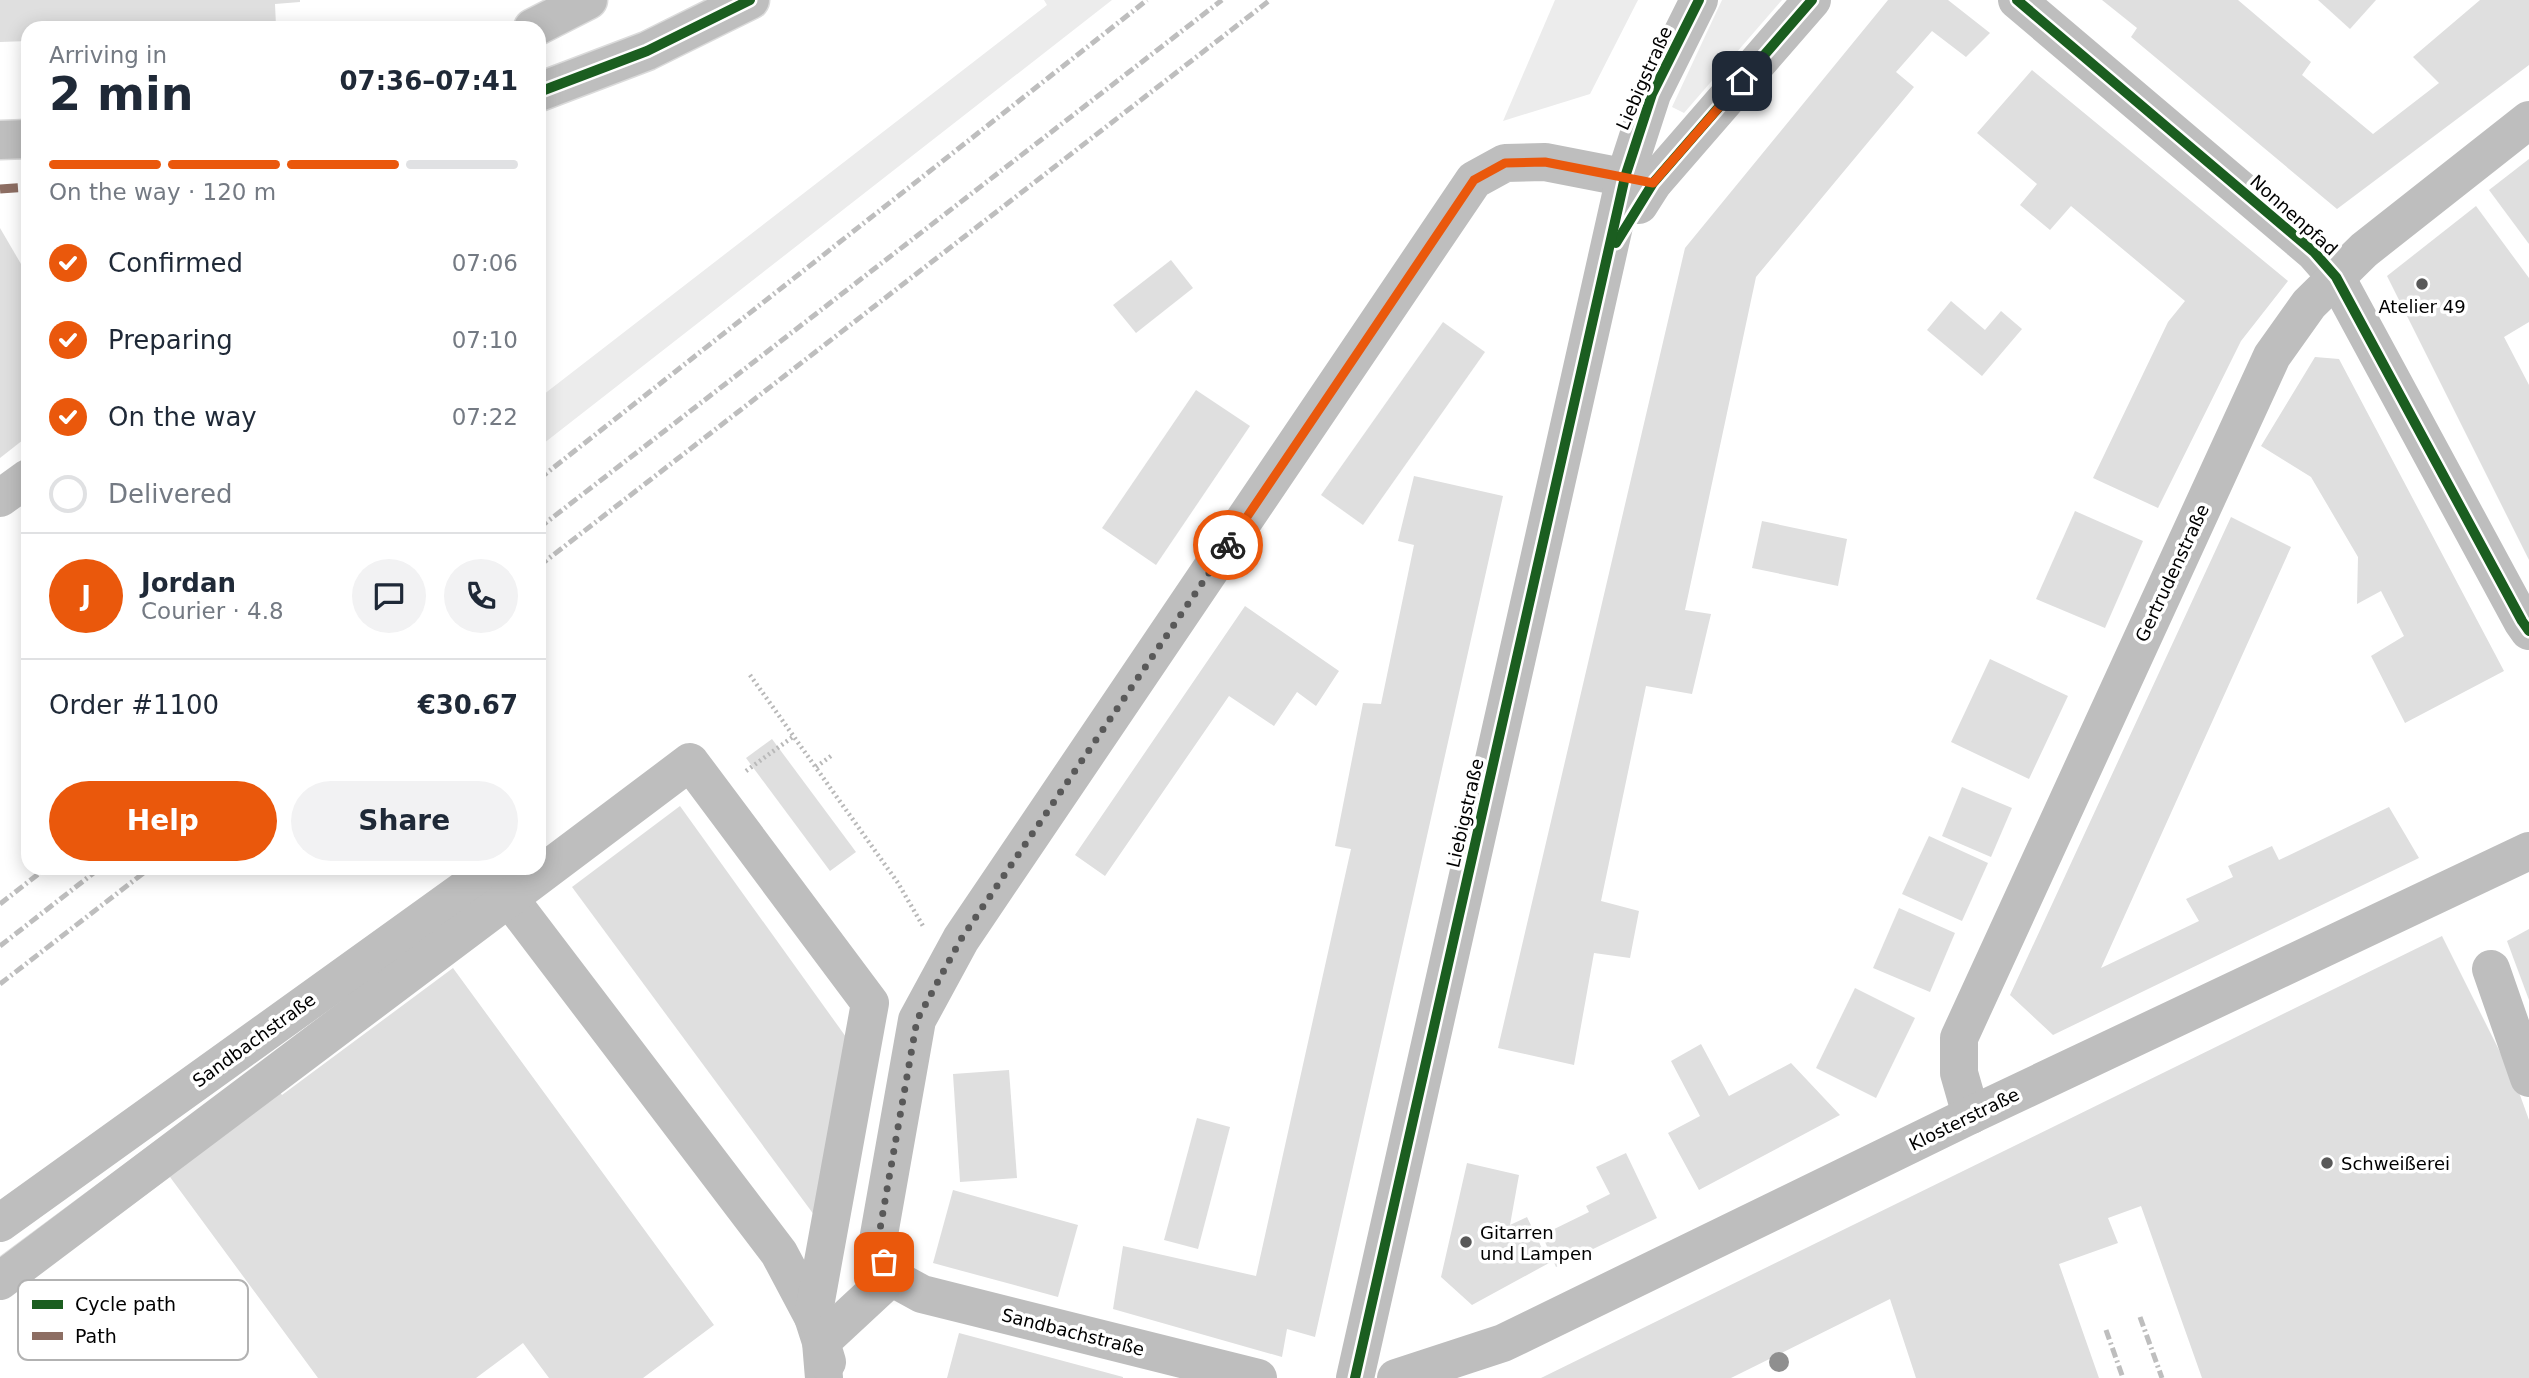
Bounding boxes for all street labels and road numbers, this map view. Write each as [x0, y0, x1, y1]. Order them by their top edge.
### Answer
street label: Liebigstraße [1612, 23, 1676, 133]
street label: Nonnenpfad [2246, 170, 2342, 260]
street label: Gertrudenstraße [2131, 501, 2213, 645]
street label: Liebigstraße [1442, 756, 1488, 870]
street label: Sandbachstraße [189, 988, 319, 1092]
street label: Klosterstraße [1905, 1083, 2023, 1155]
street label: Sandbachstraße [999, 1304, 1147, 1360]

